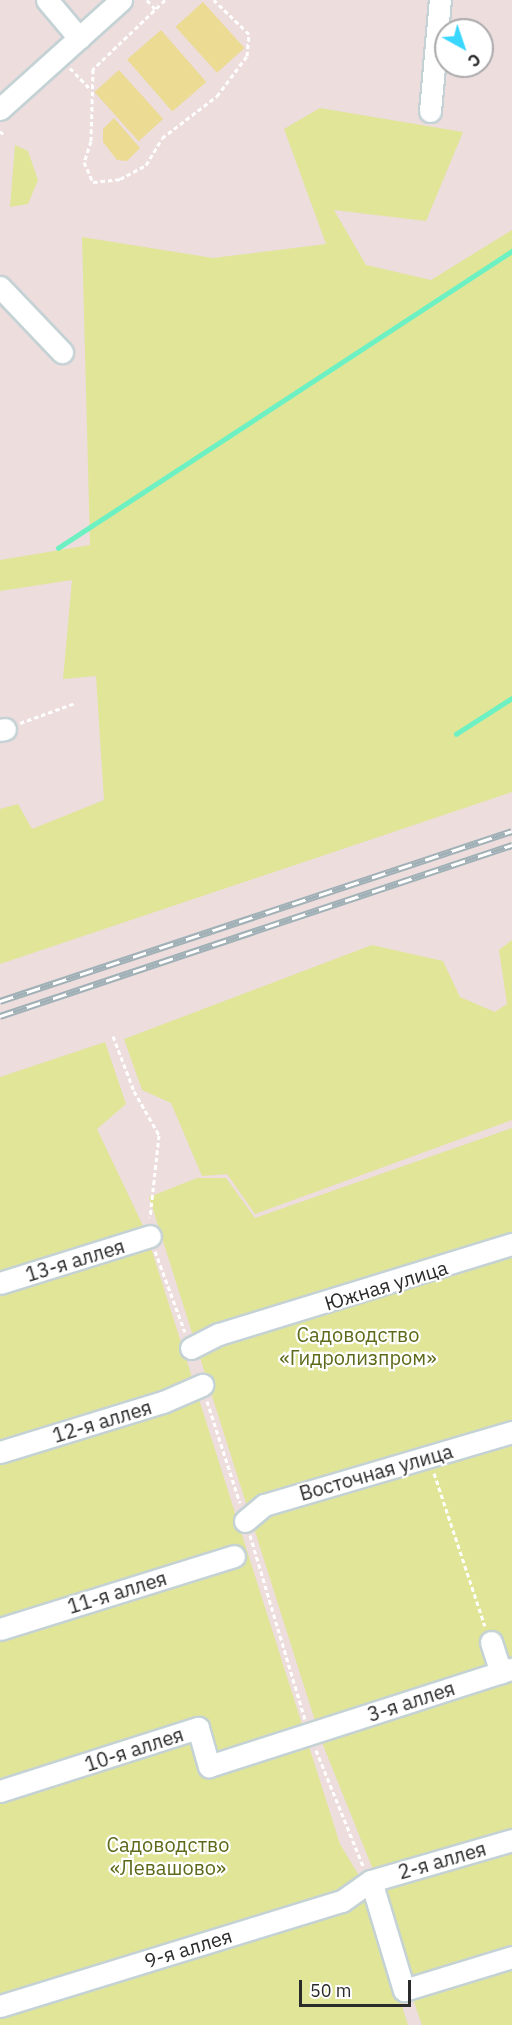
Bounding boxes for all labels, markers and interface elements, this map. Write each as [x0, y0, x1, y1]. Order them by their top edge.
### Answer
north arrow [434, 18, 494, 78]
text: С [464, 49, 485, 71]
street label: 13-я аллея [22, 1234, 128, 1286]
street label: Южная улица [321, 1255, 451, 1315]
park label: Садоводство «Гидролизпром» [280, 1322, 436, 1369]
street label: 12-я аллея [49, 1395, 155, 1447]
street label: Восточная улица [296, 1439, 456, 1505]
street label: 11-я аллея [64, 1566, 170, 1618]
street label: 3-я аллея [364, 1676, 458, 1726]
street label: 10-я аллея [82, 1722, 186, 1776]
park label: Садоводство «Левашово» [107, 1833, 229, 1880]
street label: 2-я аллея [395, 1836, 489, 1884]
street label: 9-я аллея [141, 1923, 235, 1973]
scale bar [302, 1968, 414, 2006]
text: 50 m [310, 1979, 352, 2002]

